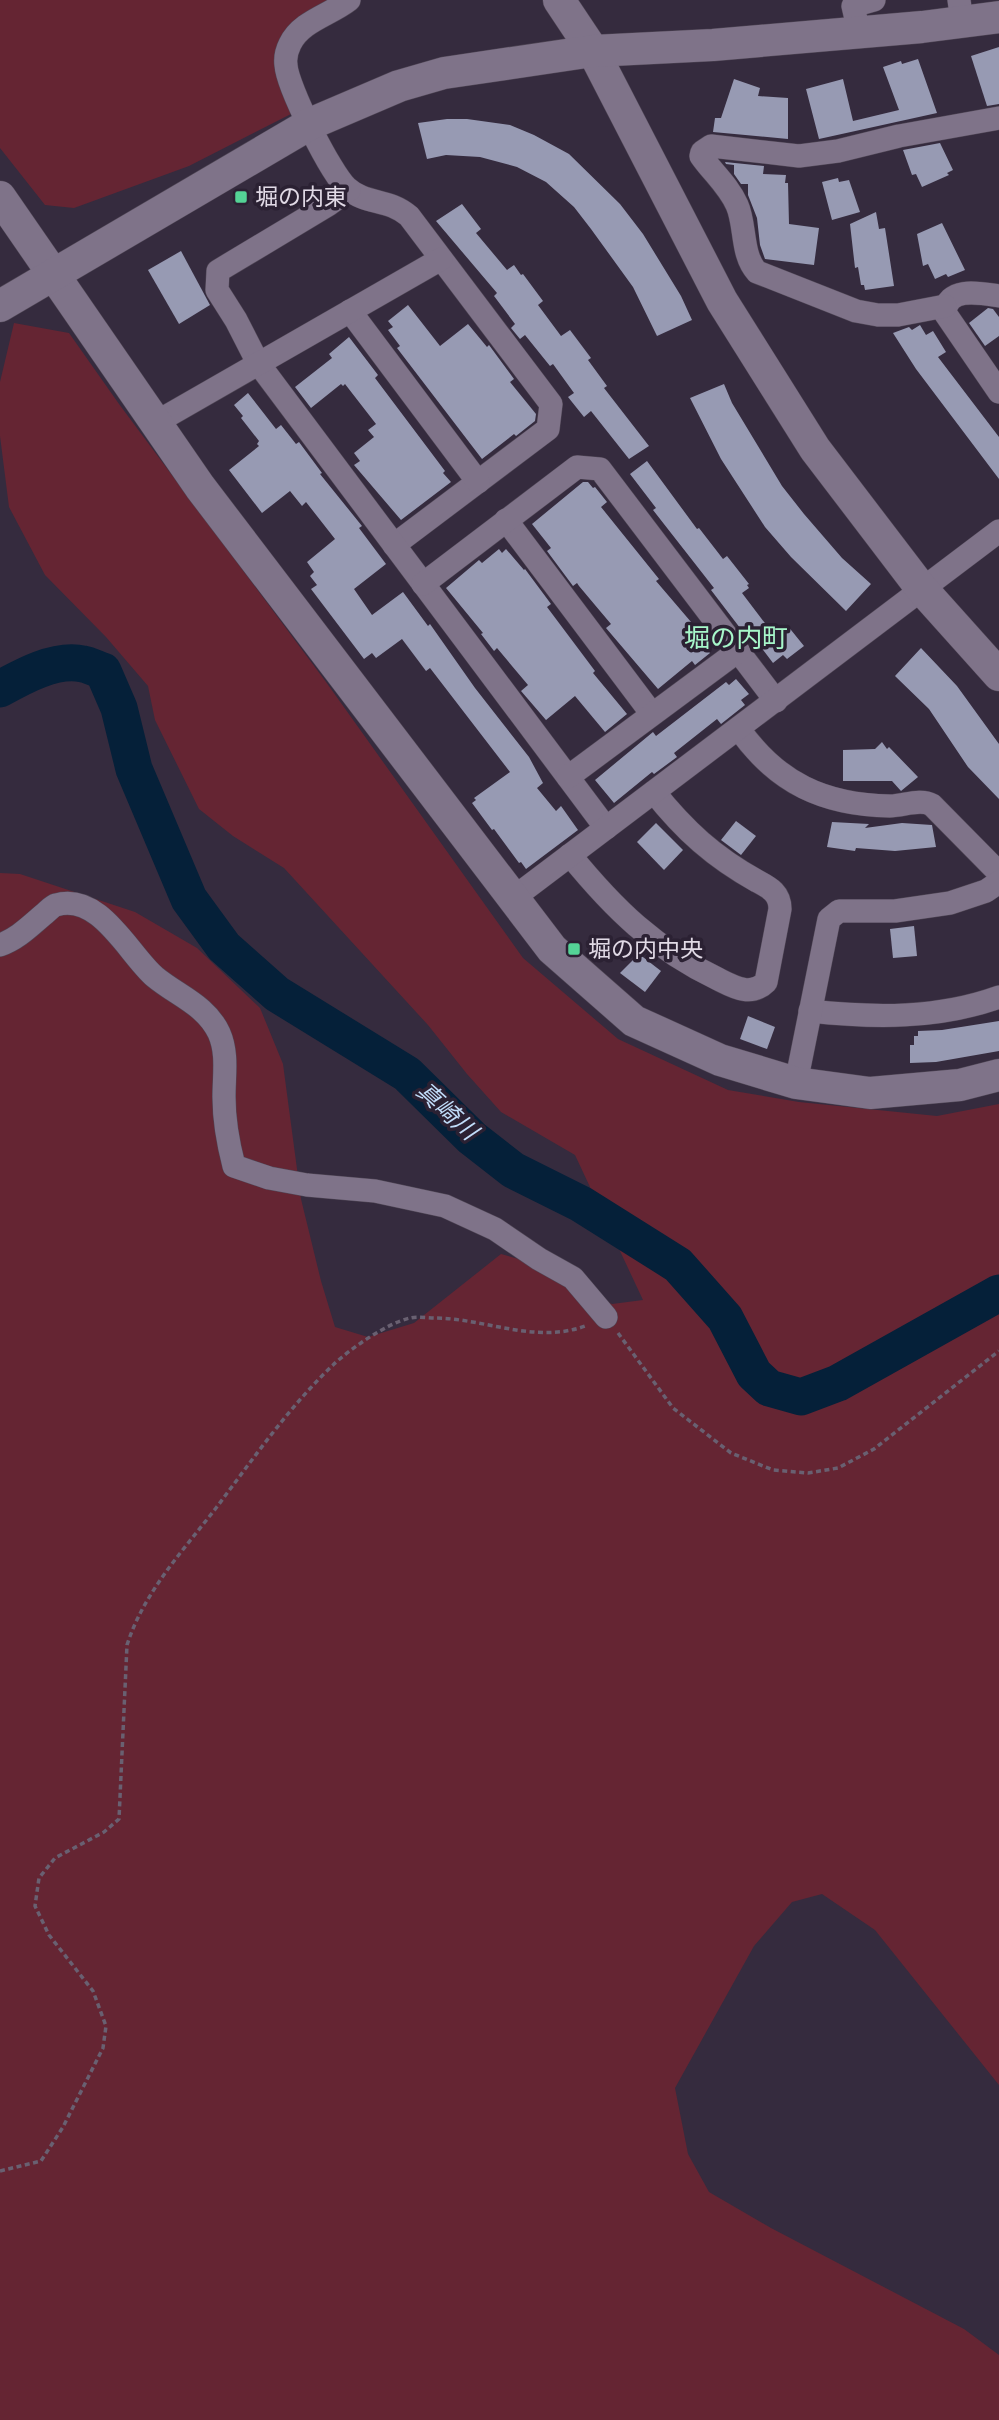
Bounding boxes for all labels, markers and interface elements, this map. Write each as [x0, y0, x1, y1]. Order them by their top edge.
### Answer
place label: 堀の内東 [255, 182, 347, 211]
marker: 堀の内東 [233, 189, 249, 205]
district label: 堀の内町 [684, 621, 788, 654]
place label: 堀の内中央 [588, 934, 703, 963]
marker: 堀の内中央 [566, 941, 582, 957]
water label: 真崎川 [410, 1075, 487, 1148]

